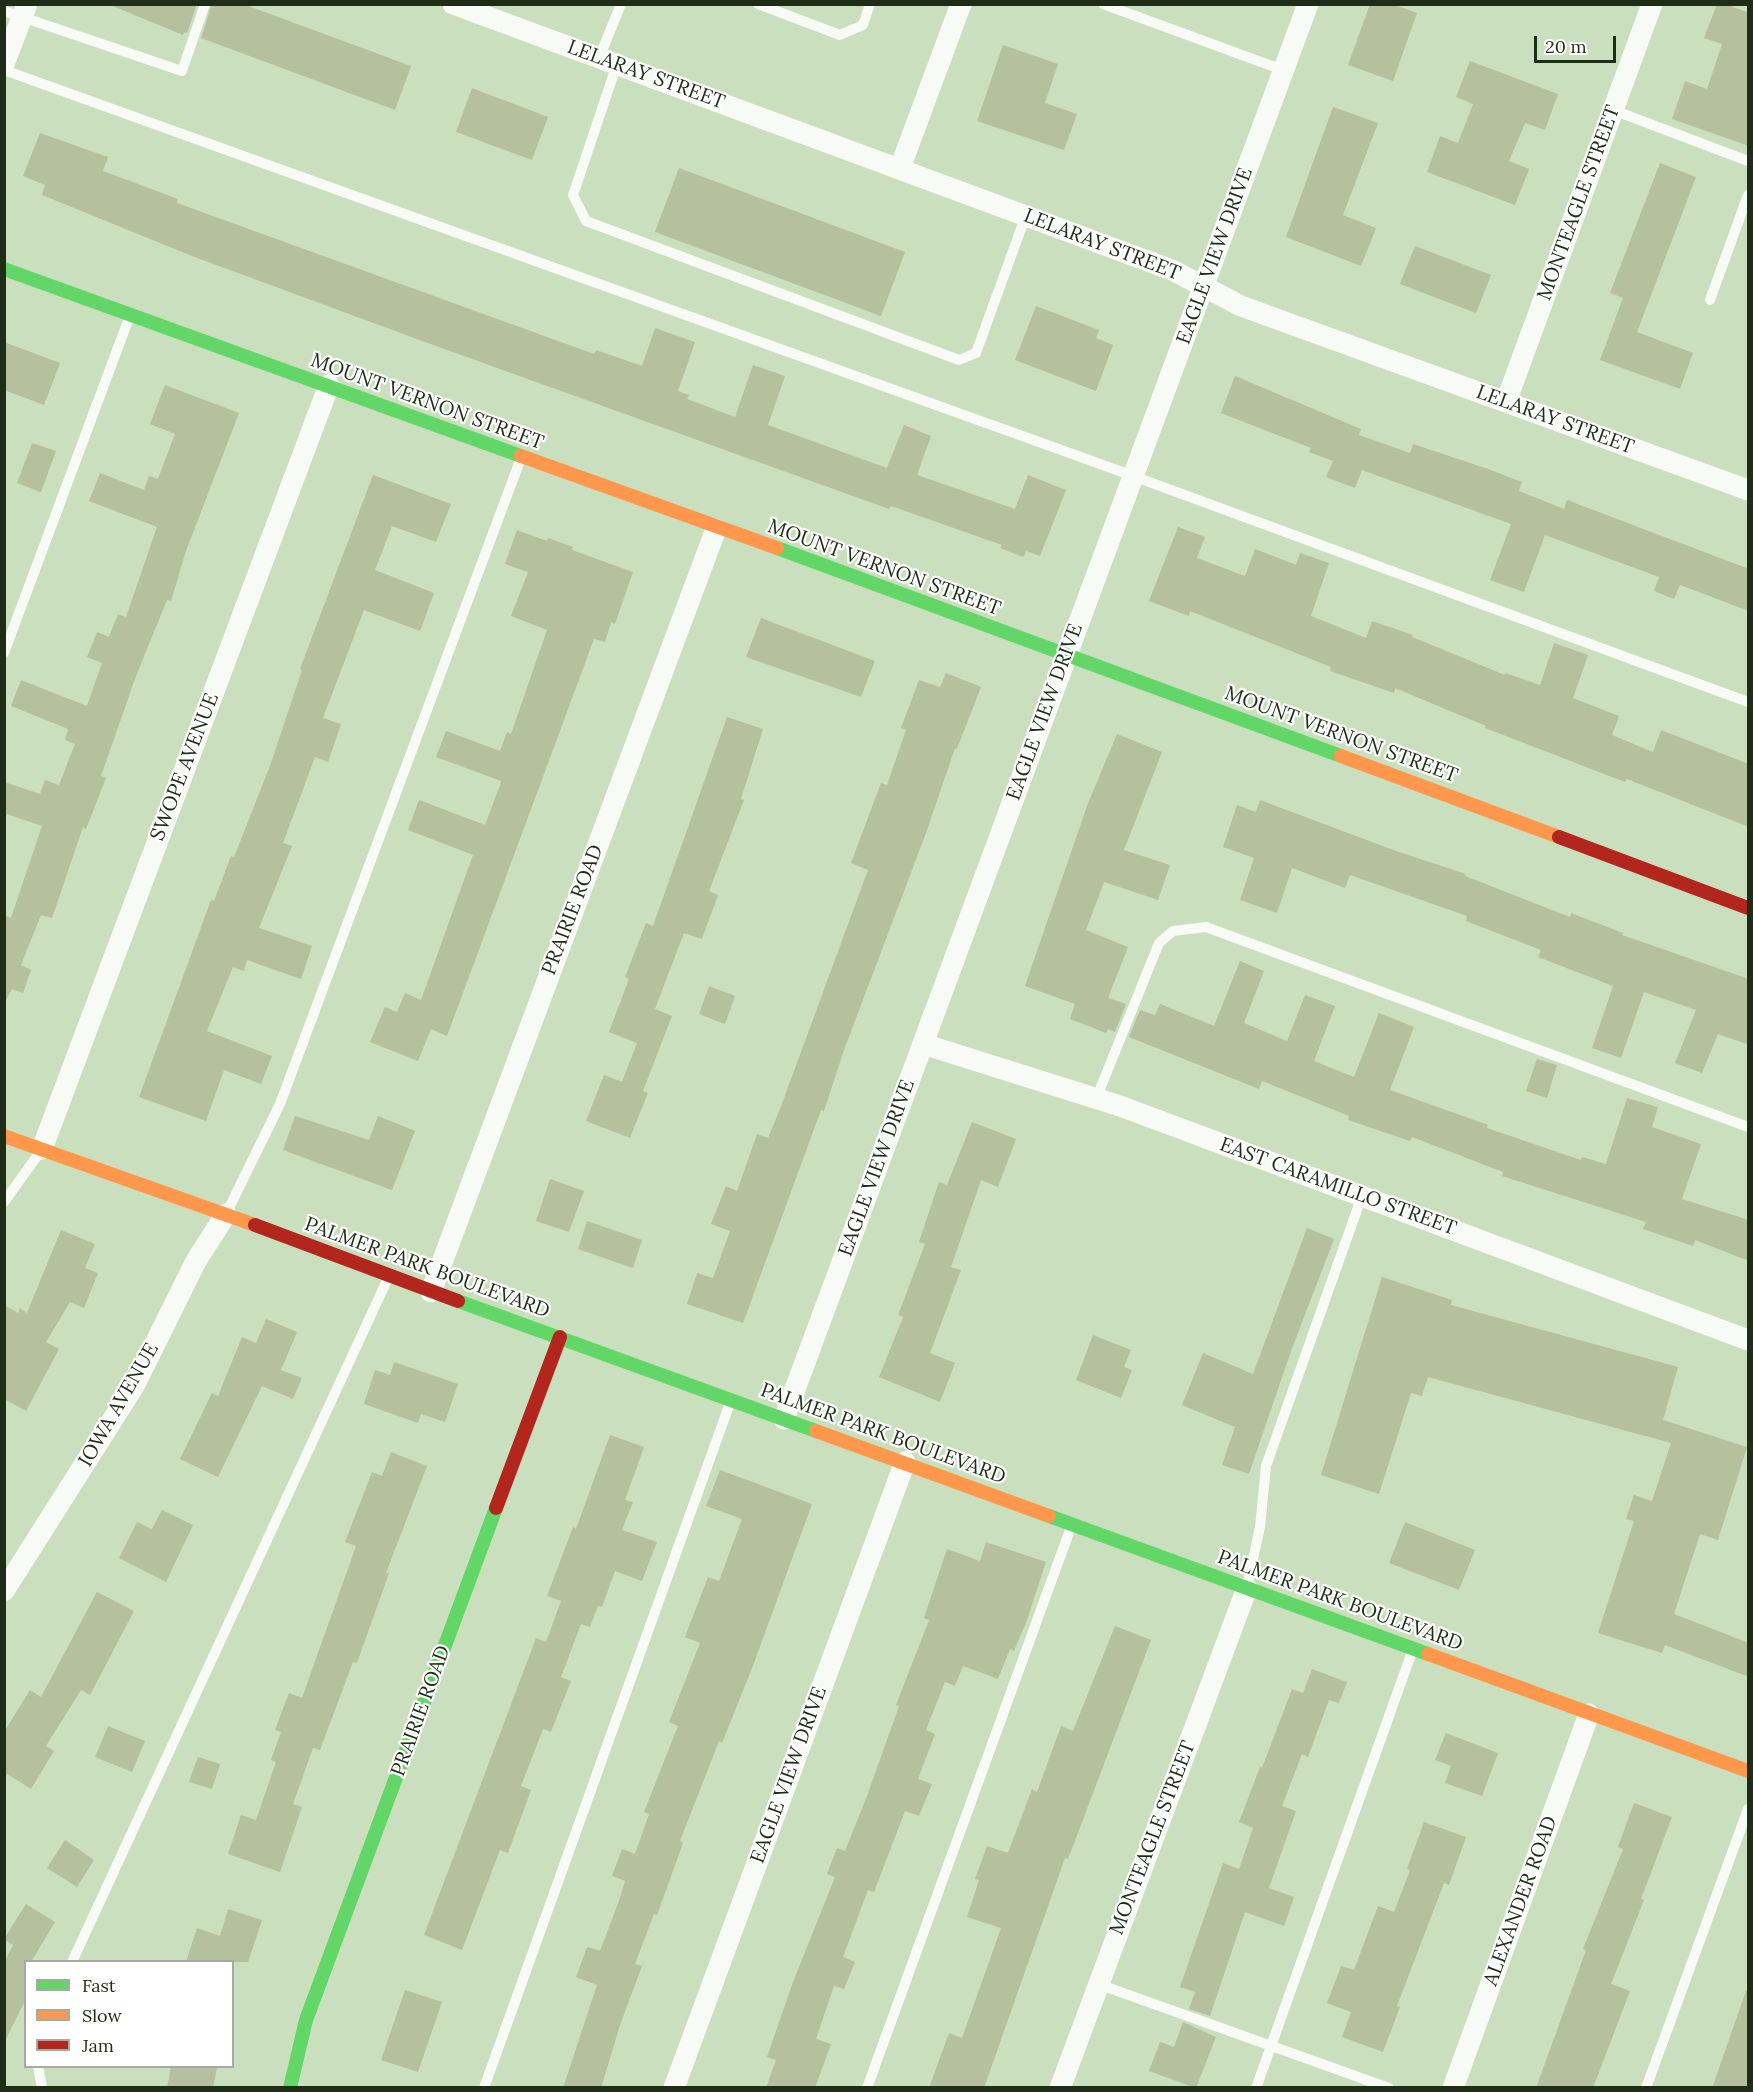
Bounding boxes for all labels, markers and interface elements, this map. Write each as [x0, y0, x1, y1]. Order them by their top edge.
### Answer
scale bar [1537, 24, 1620, 62]
street label: LELARAY STREET [564, 35, 728, 115]
text: 20 m [1545, 35, 1587, 58]
street label: MONTEAGLE STREET [1533, 102, 1625, 304]
street label: EAGLE VIEW DRIVE [1172, 164, 1258, 348]
street label: LELARAY STREET [1020, 204, 1184, 286]
street label: MOUNT VERNON STREET [307, 349, 547, 455]
street label: LELARAY STREET [1473, 380, 1637, 460]
street label: MOUNT VERNON STREET [764, 515, 1004, 621]
street label: EAGLE VIEW DRIVE [1002, 620, 1088, 804]
street label: MOUNT VERNON STREET [1221, 682, 1461, 788]
street label: SWOPE AVENUE [146, 690, 224, 844]
street label: PRAIRIE ROAD [537, 842, 609, 978]
street label: EAGLE VIEW DRIVE [834, 1076, 920, 1260]
street label: EAST CARAMILLO STREET [1216, 1133, 1460, 1241]
street label: PALMER PARK BOULEVARD [301, 1212, 553, 1324]
street label: IOWA AVENUE [74, 1339, 164, 1471]
street label: PALMER PARK BOULEVARD [757, 1378, 1009, 1490]
street label: PALMER PARK BOULEVARD [1214, 1545, 1466, 1657]
street label: PRAIRIE ROAD [386, 1642, 456, 1780]
street label: EAGLE VIEW DRIVE [746, 1683, 832, 1867]
street label: MONTEAGLE STREET [1105, 1738, 1201, 1938]
street label: ALEXANDER ROAD [1479, 1813, 1563, 1989]
legend [24, 1960, 234, 2068]
text: Fast [82, 1974, 116, 1997]
text: Slow [82, 2004, 122, 2027]
text: Jam [82, 2034, 114, 2057]

